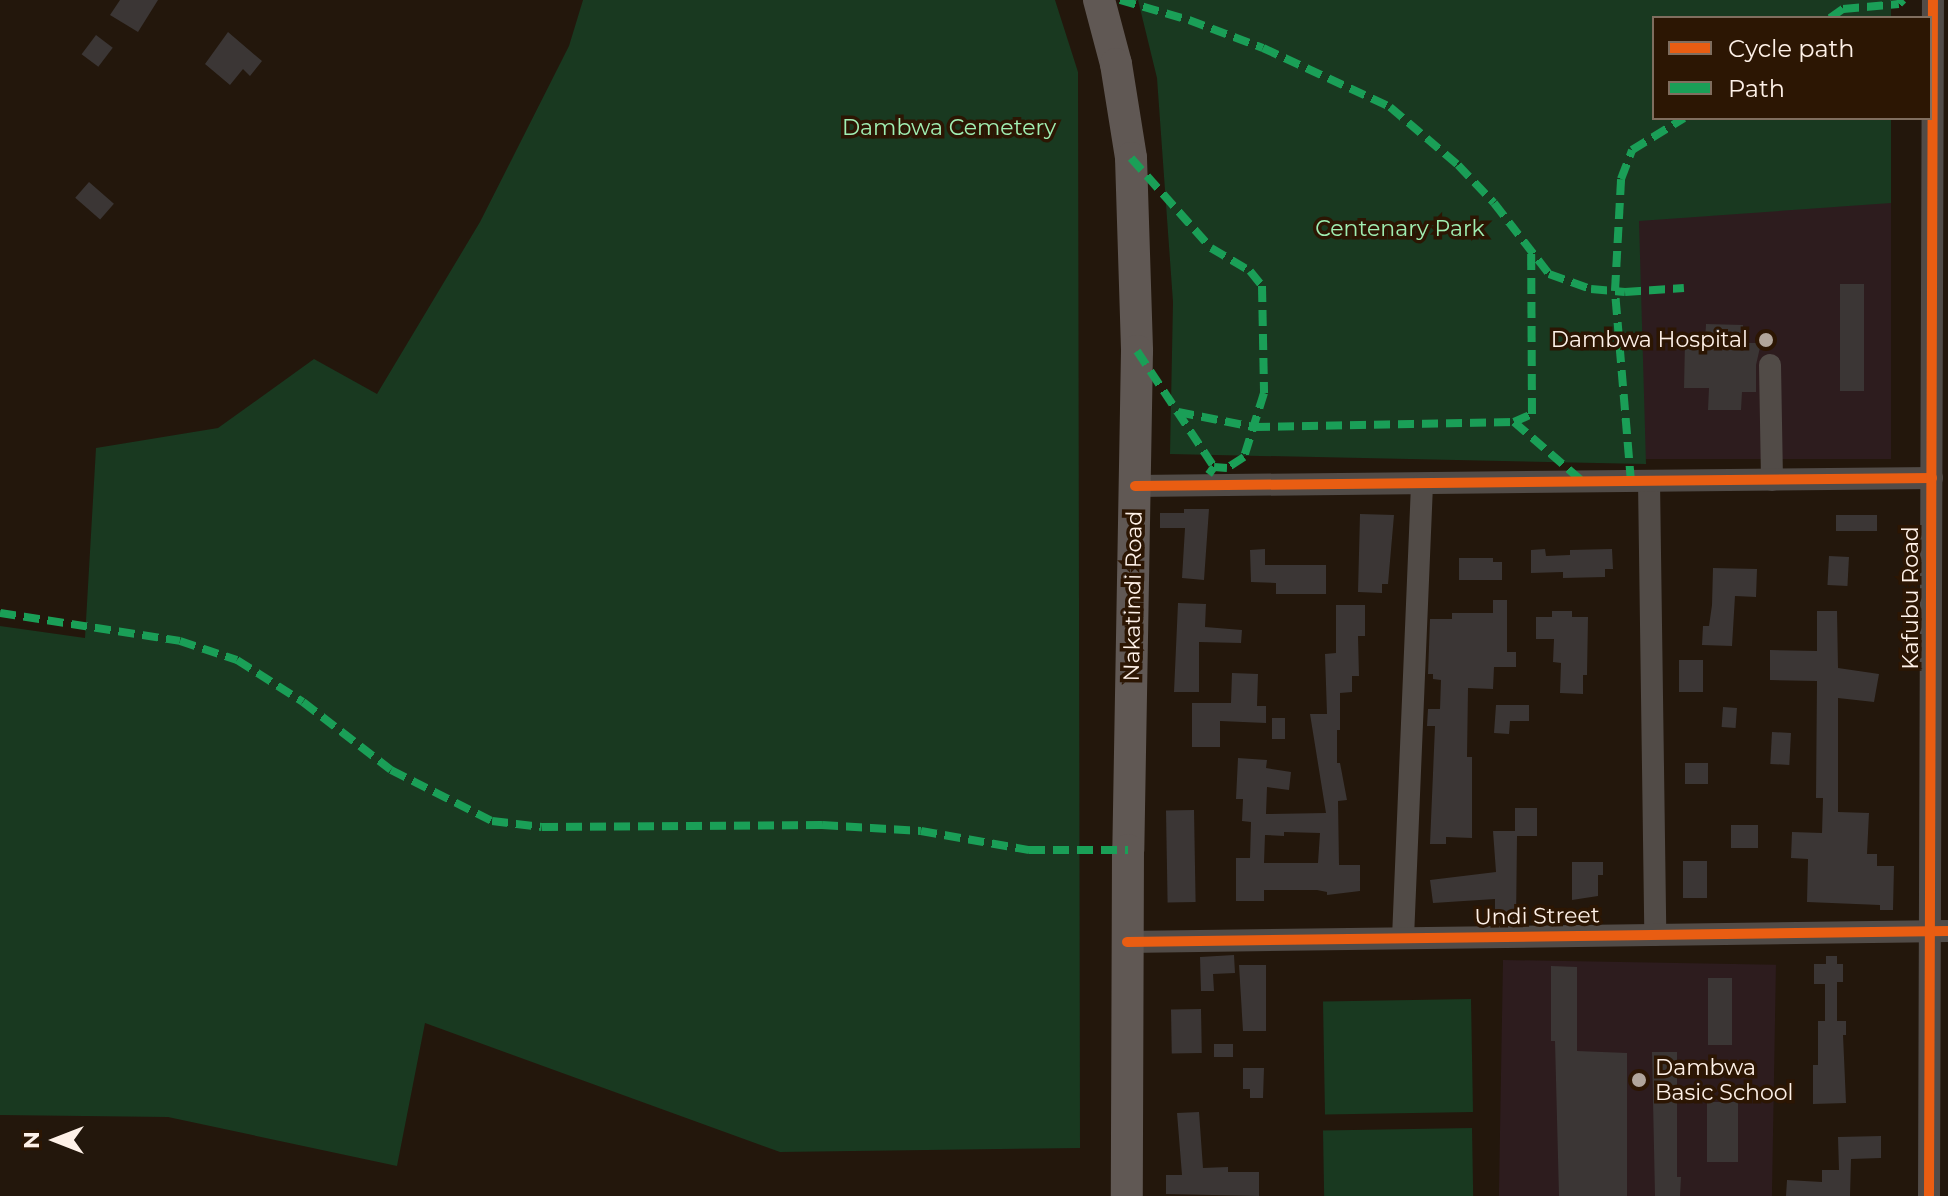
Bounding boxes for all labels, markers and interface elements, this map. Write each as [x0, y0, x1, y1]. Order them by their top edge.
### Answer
legend [1652, 16, 1932, 120]
text: Cycle path [1728, 34, 1855, 63]
text: Path [1728, 74, 1785, 103]
park label: Dambwa Cemetery [842, 115, 1056, 141]
park label: Centenary Park [1315, 216, 1485, 242]
place label: Dambwa Hospital [1551, 327, 1748, 353]
marker: Dambwa Hospital [1755, 329, 1777, 351]
street label: Nakatindi Road [1118, 510, 1148, 682]
street label: Kafubu Road [1898, 526, 1924, 670]
street label: Undi Street [1474, 902, 1600, 930]
place label: Dambwa Basic School [1655, 1054, 1793, 1106]
marker: Dambwa Basic School [1630, 1071, 1648, 1089]
north arrow [16, 1100, 96, 1180]
text: N [18, 1131, 45, 1149]

